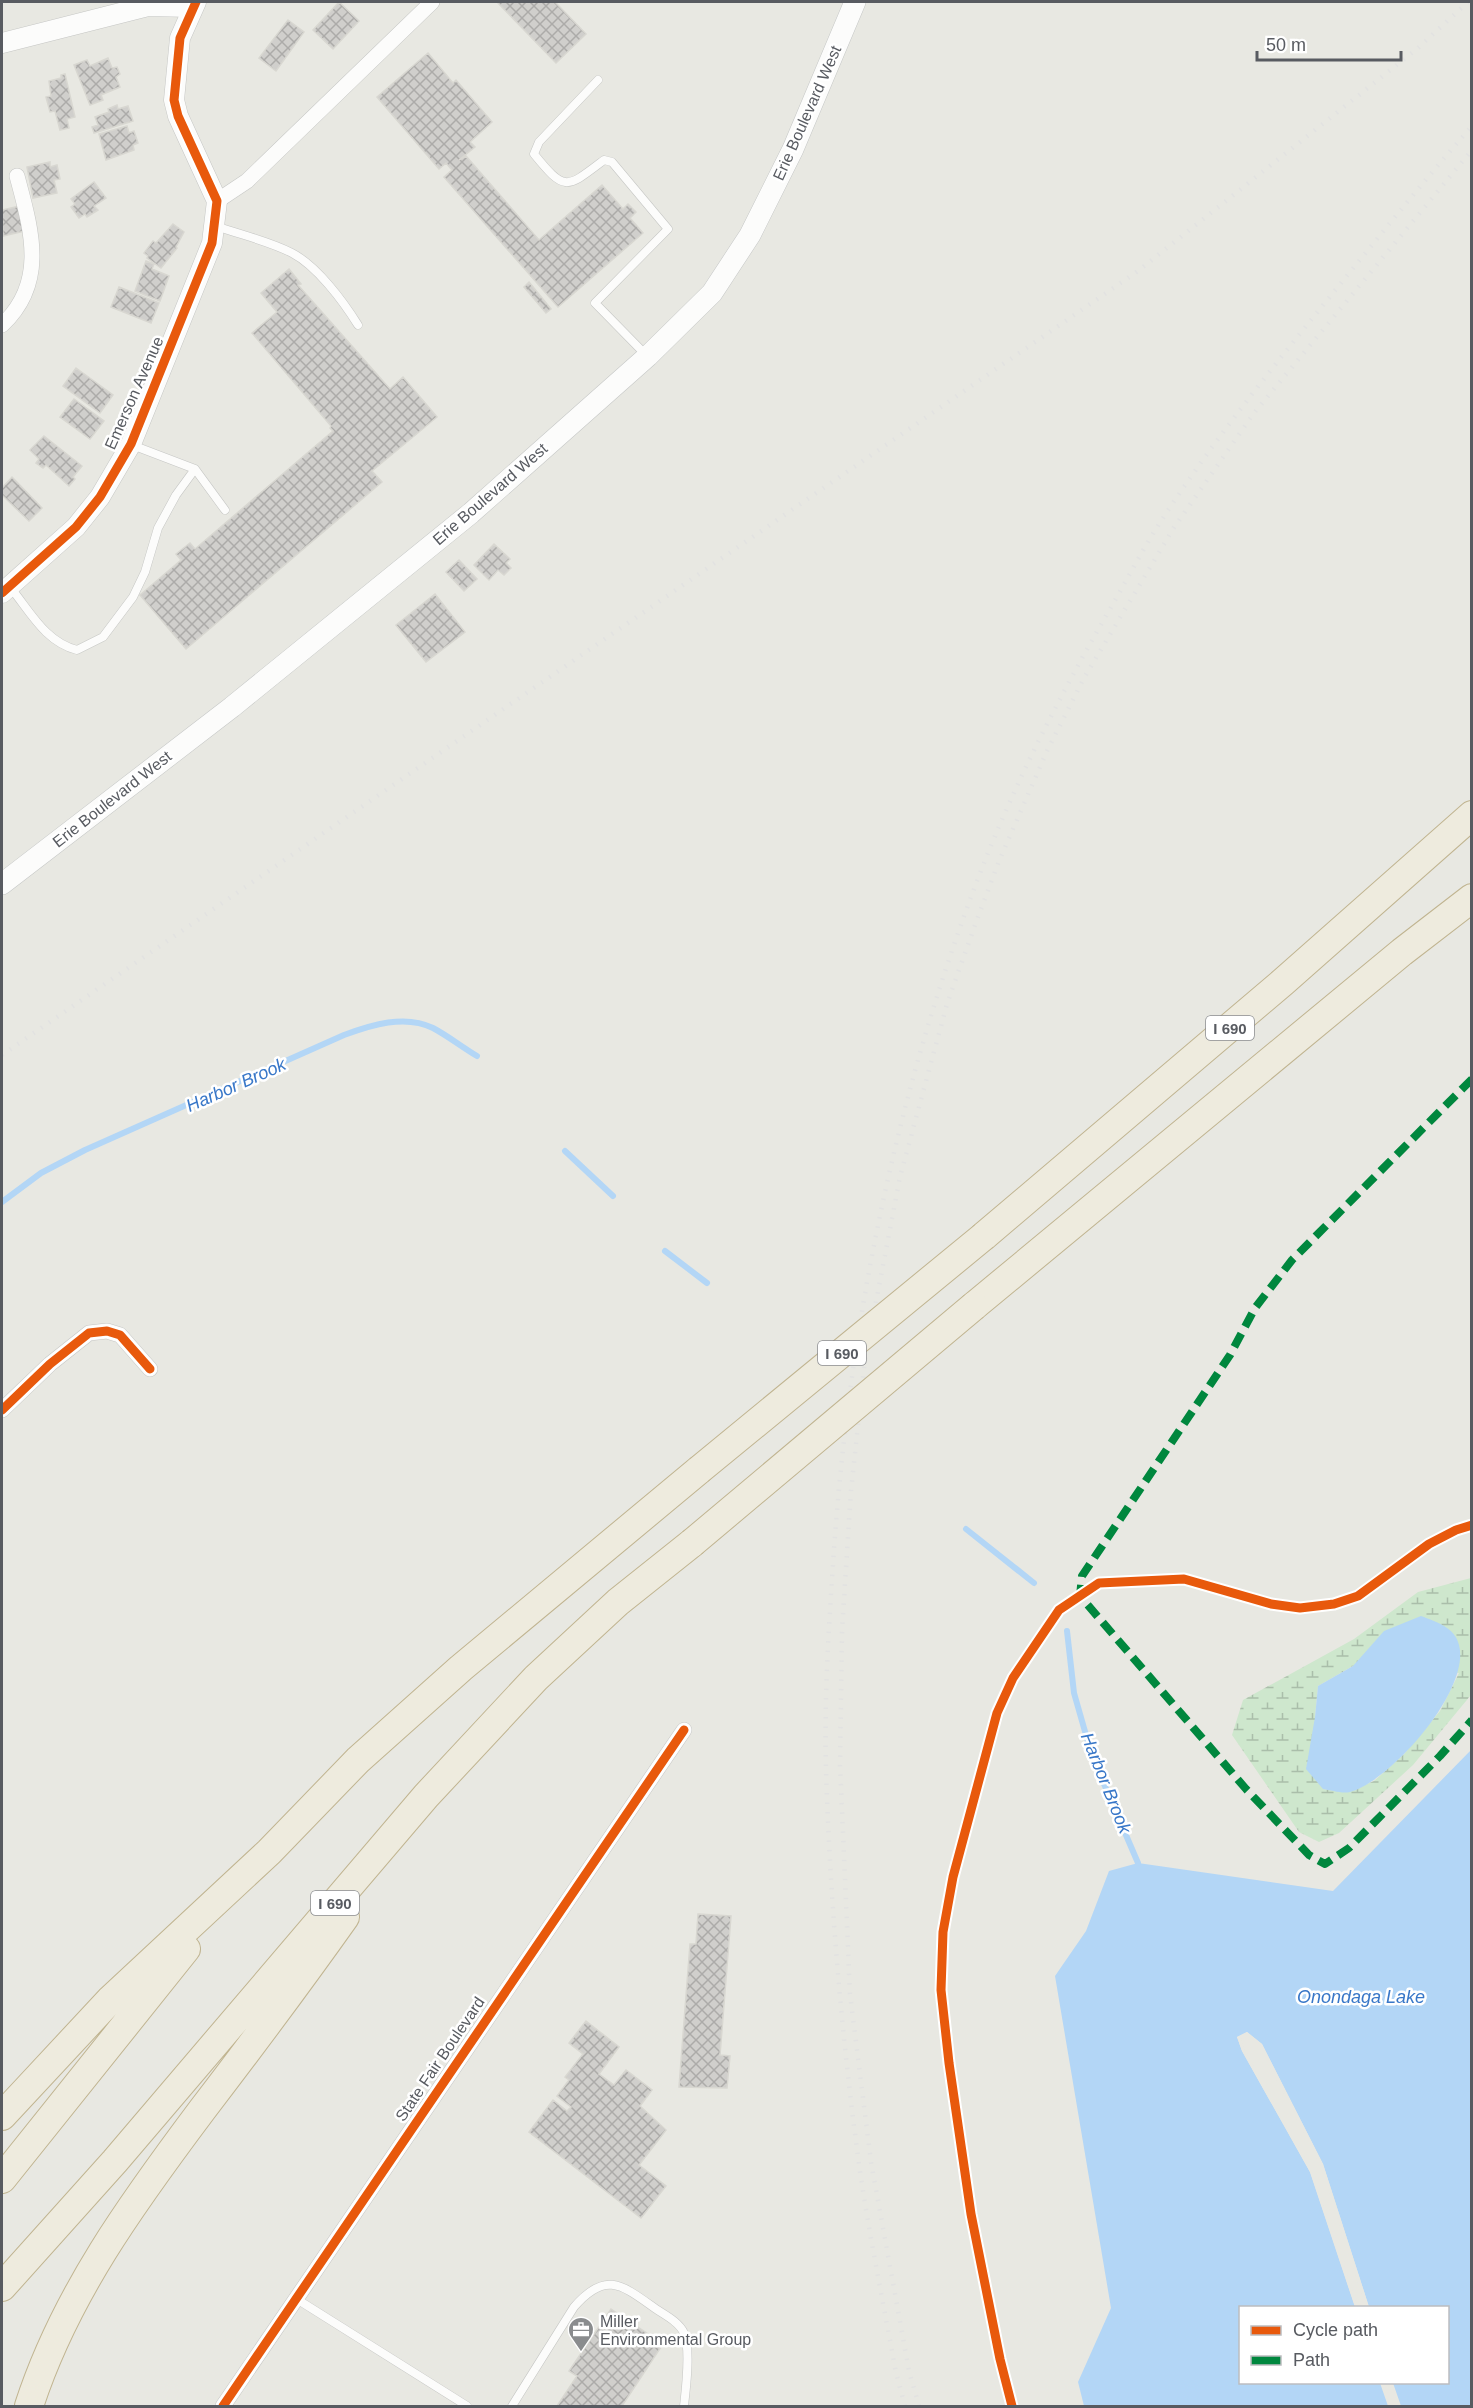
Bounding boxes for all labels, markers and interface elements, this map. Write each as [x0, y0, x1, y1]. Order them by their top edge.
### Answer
scale bar [1257, 24, 1401, 62]
text: 50 m [1266, 35, 1306, 55]
street label: Erie Boulevard West [770, 43, 845, 183]
street label: Emerson Avenue [102, 334, 167, 452]
street label: Erie Boulevard West [430, 439, 551, 548]
street label: Erie Boulevard West [49, 747, 175, 851]
road number: I 690 [1206, 1016, 1254, 1040]
water label: Harbor Brook [183, 1054, 290, 1116]
road number: I 690 [818, 1341, 866, 1365]
water label: Harbor Brook [1077, 1730, 1136, 1837]
road number: I 690 [311, 1891, 359, 1915]
water label: Onondaga Lake [1297, 1987, 1425, 2007]
street label: State Fair Boulevard [392, 1994, 488, 2124]
legend [1239, 2306, 1449, 2384]
place label: Miller Environmental Group [600, 2313, 751, 2348]
office icon: Miller Environmental Group [566, 2315, 596, 2353]
text: Cycle path [1293, 2320, 1378, 2340]
text: Path [1293, 2350, 1330, 2370]

